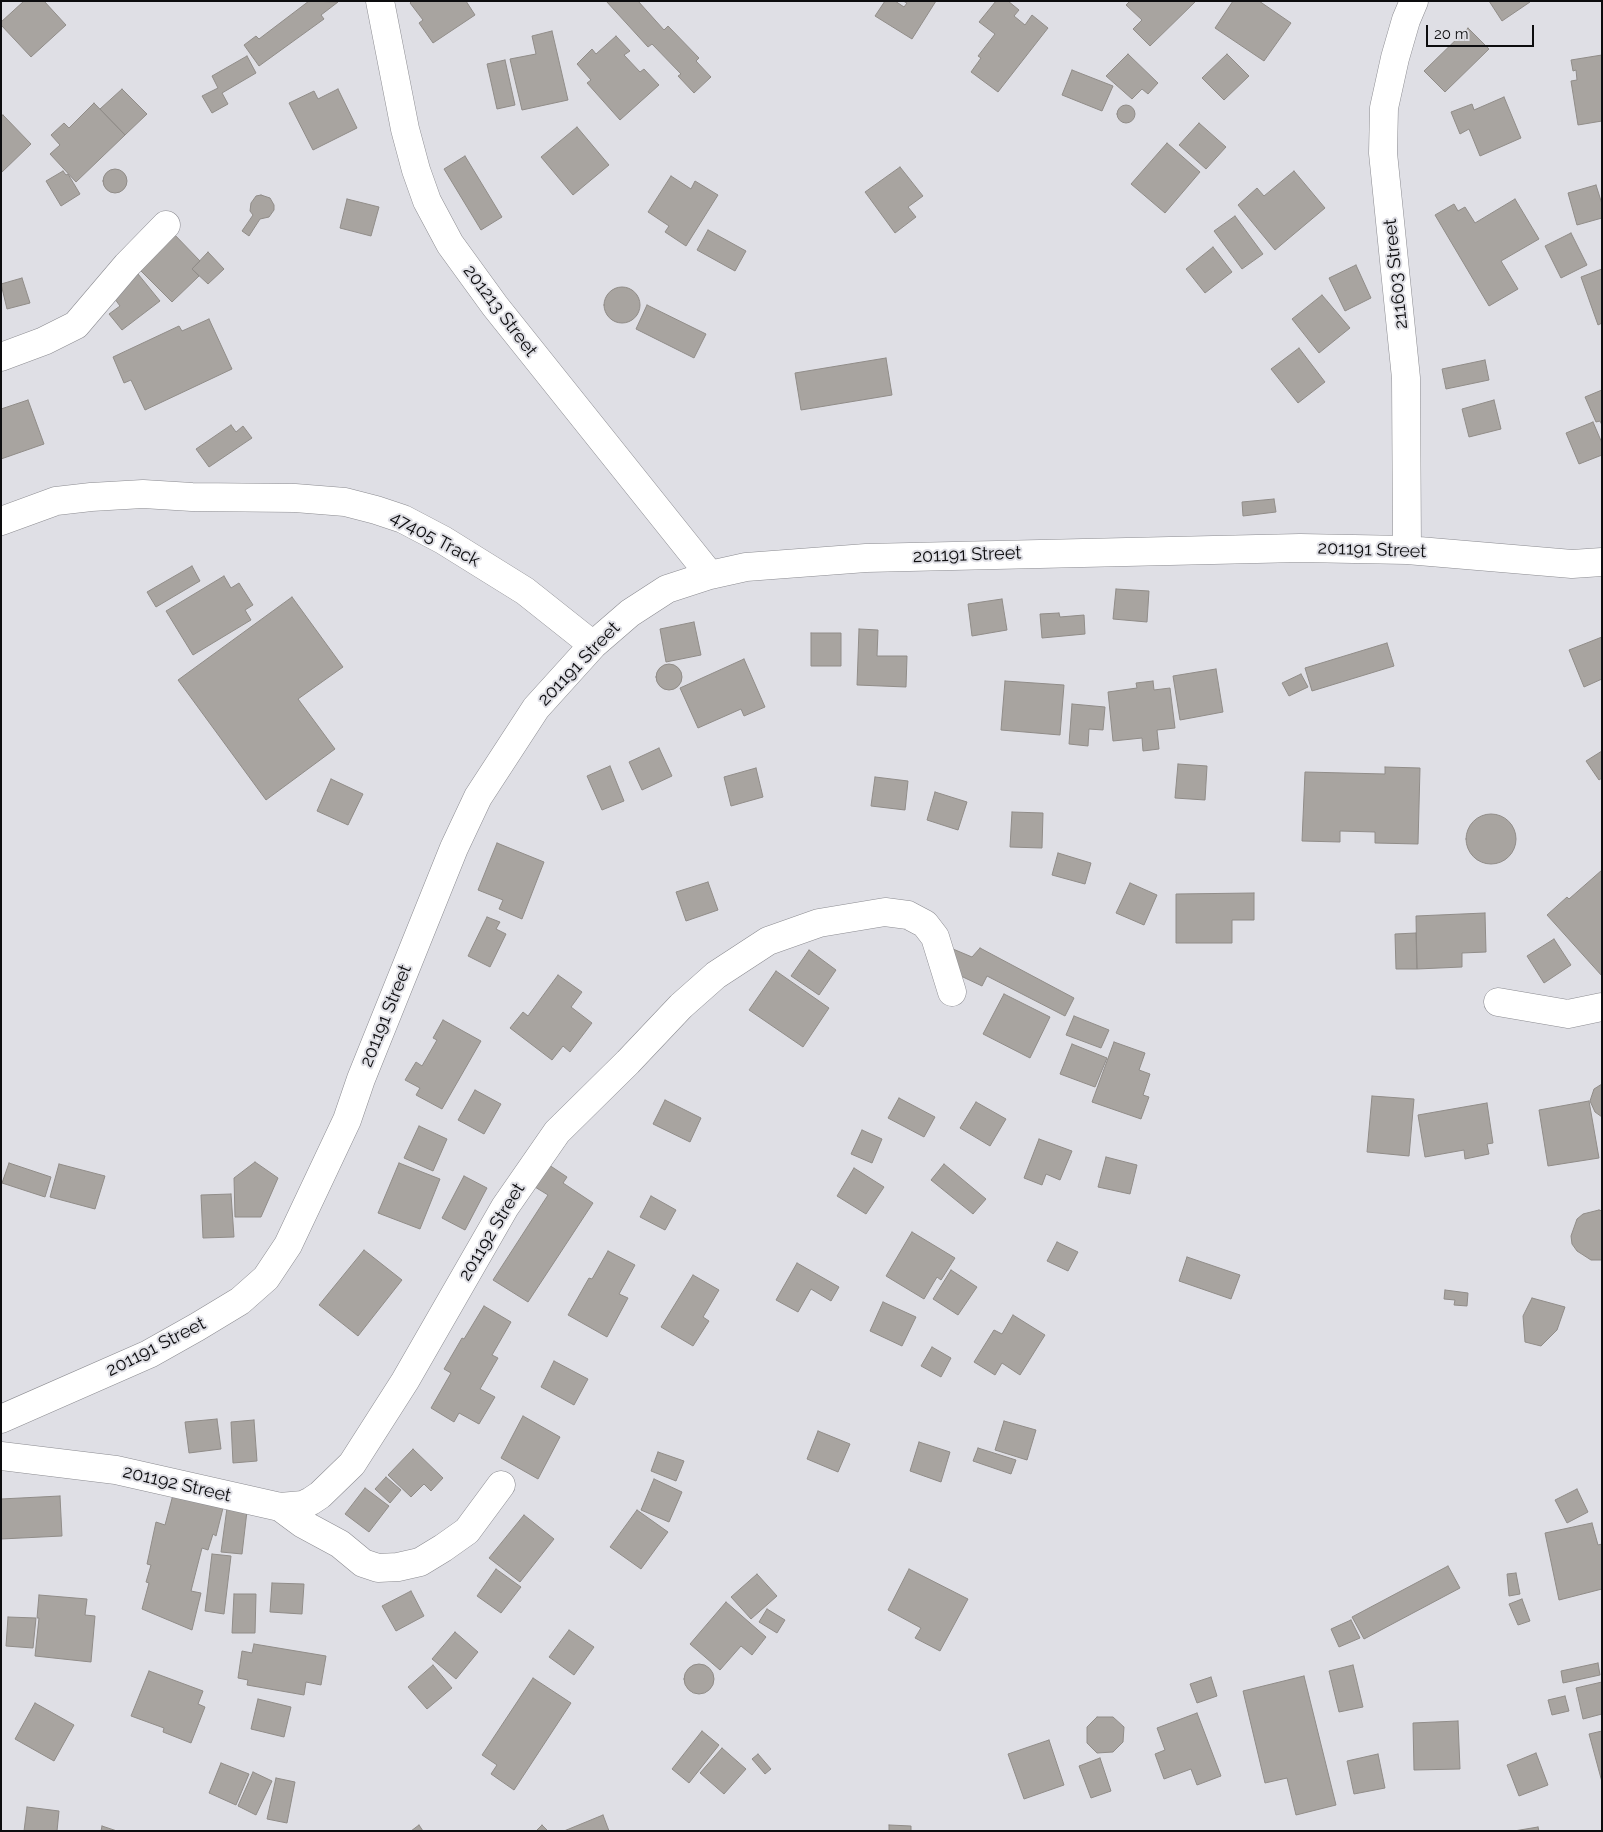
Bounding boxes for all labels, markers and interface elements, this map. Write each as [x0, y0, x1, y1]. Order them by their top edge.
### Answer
scale bar [1428, 15, 1536, 47]
text: 20 m [1434, 25, 1469, 43]
street label: 211603 Street [1379, 218, 1413, 330]
street label: 201213 Street [458, 261, 542, 361]
street label: 47405 Track [386, 506, 484, 572]
street label: 201191 Street [1317, 537, 1427, 563]
street label: 201191 Street [912, 542, 1022, 568]
street label: 201191 Street [534, 617, 624, 711]
street label: 201191 Street [356, 962, 416, 1070]
street label: 201192 Street [454, 1179, 530, 1285]
street label: 201191 Street [103, 1313, 209, 1381]
street label: 201192 Street [121, 1461, 233, 1507]

